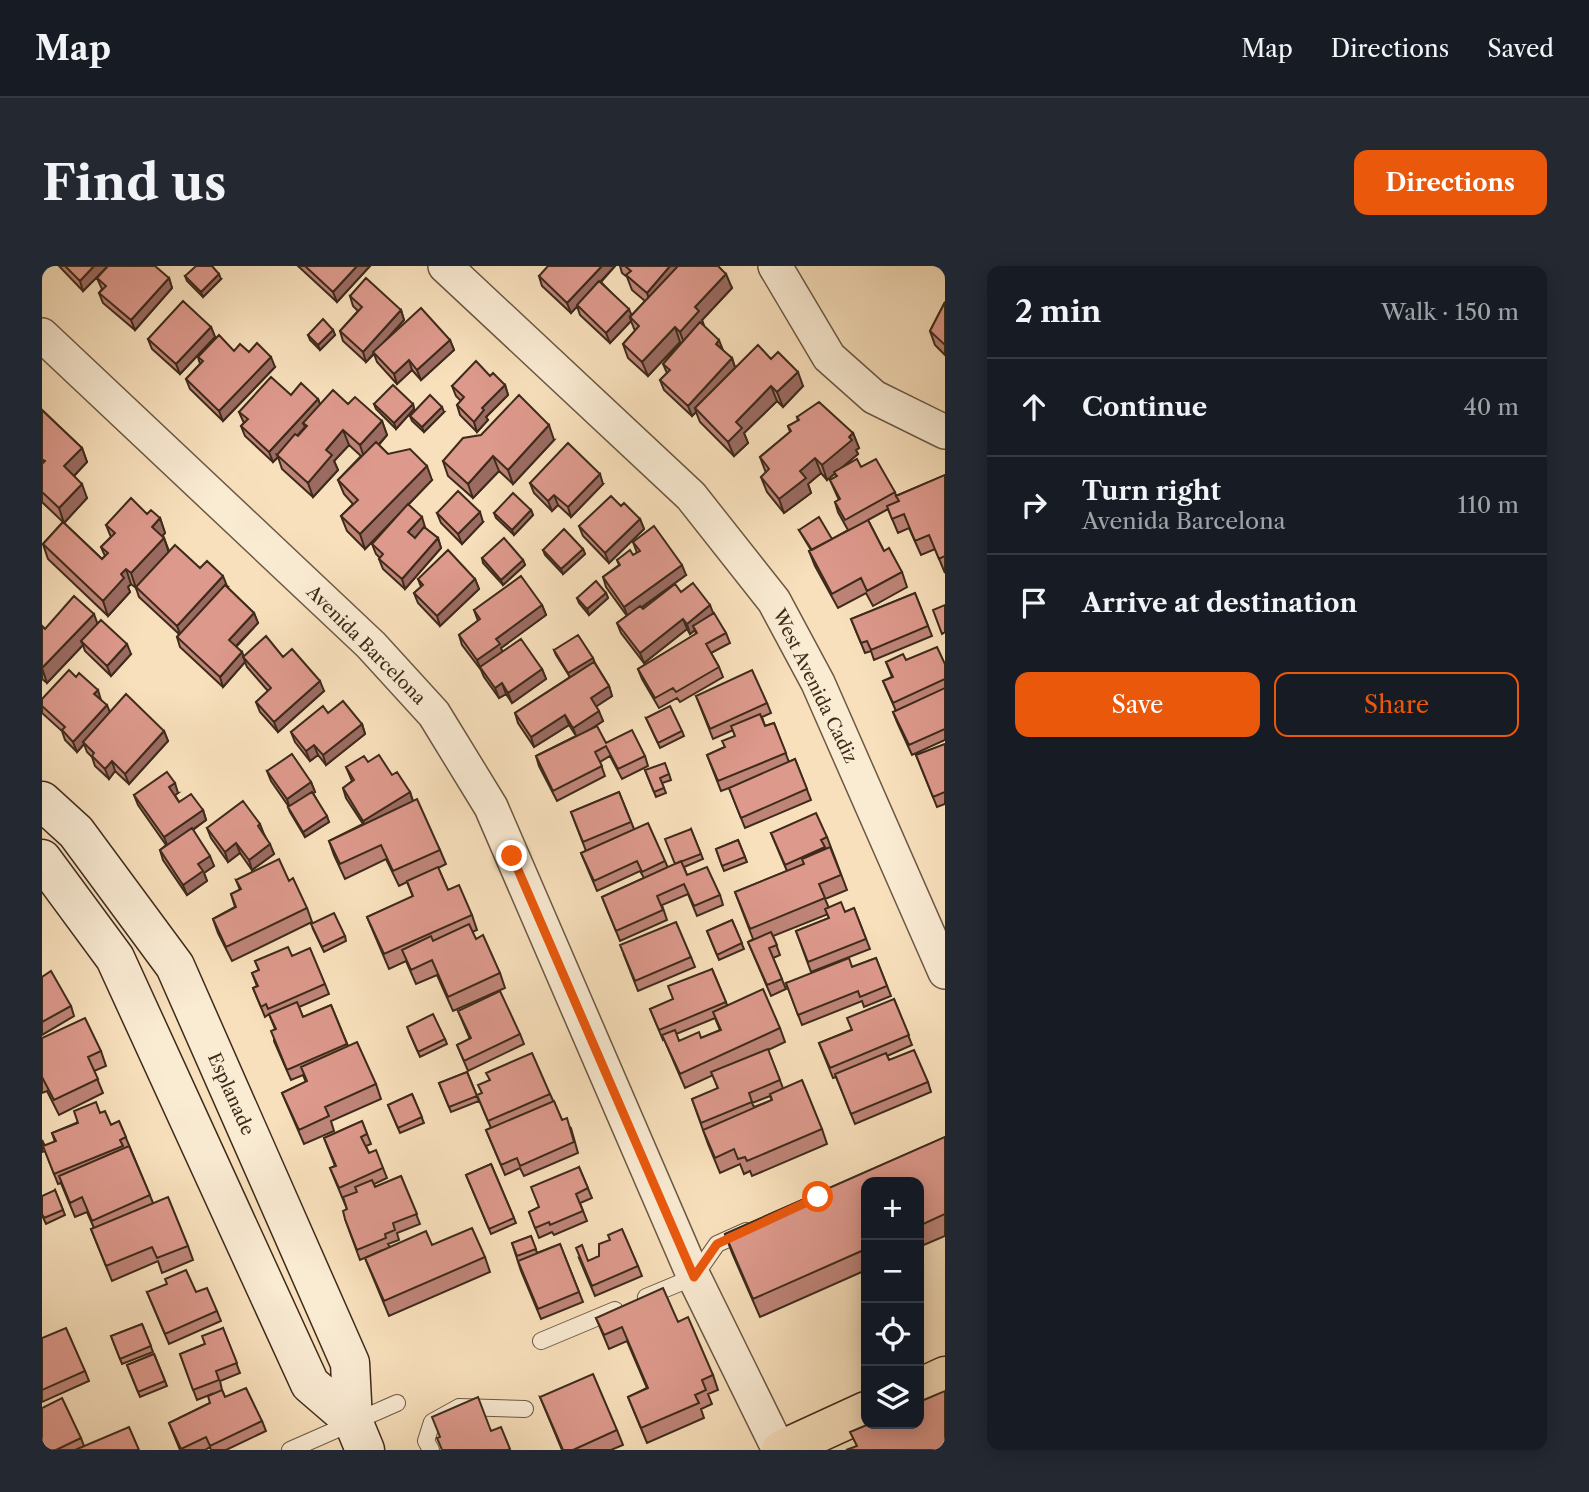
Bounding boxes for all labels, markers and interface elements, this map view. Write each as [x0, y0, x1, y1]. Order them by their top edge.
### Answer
text: Map [35, 28, 111, 69]
text: Map [1241, 34, 1293, 63]
text: Directions [1331, 34, 1449, 63]
text: Saved [1487, 34, 1554, 63]
button: Directions [1354, 150, 1547, 215]
text: Find us [42, 152, 226, 213]
text: 2 min [1015, 293, 1101, 330]
text: Walk · 150 m [1381, 298, 1519, 326]
icon: ahead [1015, 388, 1053, 426]
text: Continue [1082, 391, 1207, 423]
text: 40 m [1464, 393, 1519, 421]
text: Turn right [1082, 475, 1221, 507]
icon: right [1015, 486, 1053, 524]
text: 110 m [1458, 491, 1519, 519]
text: Avenida Barcelona [1082, 507, 1286, 535]
street label: Avenida Barcelona [301, 580, 430, 709]
icon: arrive [1015, 584, 1053, 622]
text: Arrive at destination [1082, 587, 1357, 619]
street label: West Avenida Cadiz [768, 604, 862, 767]
button: Save [1015, 672, 1260, 737]
button: Share [1274, 672, 1519, 737]
route end [496, 840, 527, 871]
street label: Esplanade [203, 1049, 259, 1139]
map controls [861, 1177, 924, 1429]
button: + [861, 1177, 924, 1240]
route start [802, 1181, 833, 1212]
button: − [861, 1240, 924, 1303]
button: locate [861, 1303, 924, 1366]
button: layers [861, 1366, 924, 1429]

